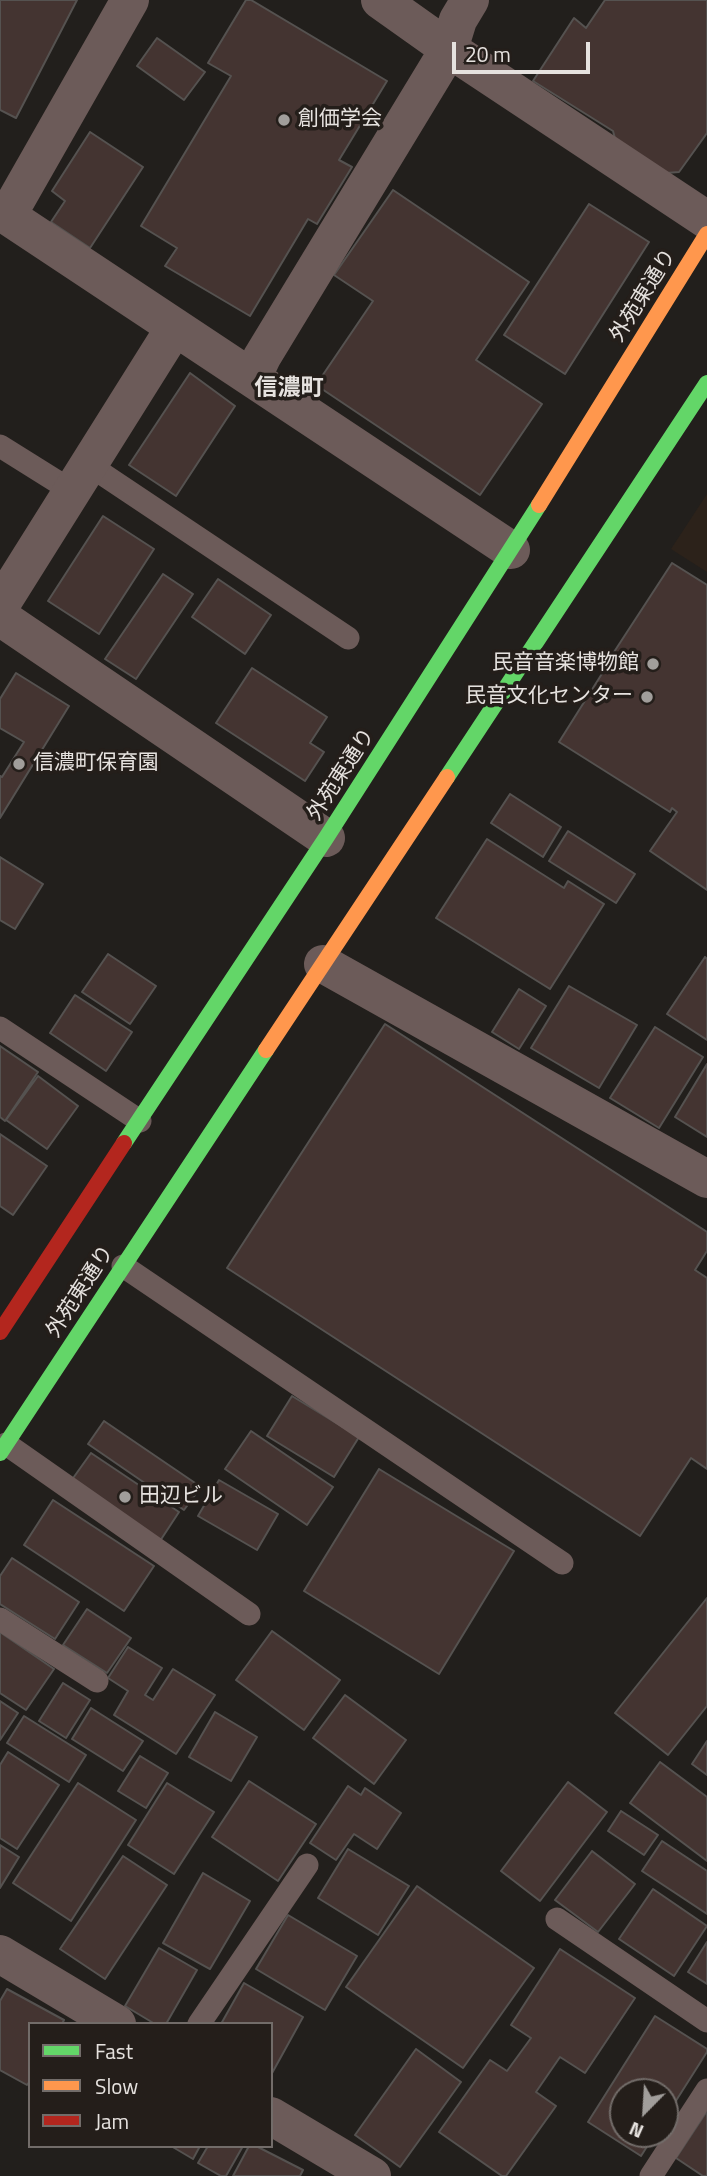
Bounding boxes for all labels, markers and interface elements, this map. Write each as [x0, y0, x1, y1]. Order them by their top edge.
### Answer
scale bar [455, 28, 593, 72]
text: 20 m [465, 38, 511, 70]
place label: 創価学会 [298, 107, 382, 133]
marker: 創価学会 [276, 112, 292, 128]
street label: 外苑東通り [605, 245, 683, 347]
district label: 信濃町 [255, 375, 323, 403]
place label: 民音音楽博物館 [492, 651, 639, 677]
marker: 民音音楽博物館 [645, 656, 661, 672]
place label: 民音文化センター [465, 684, 633, 710]
marker: 民音文化センター [639, 689, 655, 705]
street label: 外苑東通り [303, 724, 381, 826]
place label: 信濃町保育園 [33, 751, 159, 777]
marker: 信濃町保育園 [11, 756, 27, 772]
street label: 外苑東通り [42, 1241, 120, 1343]
place label: 田辺ビル [139, 1484, 223, 1510]
marker: 田辺ビル [117, 1489, 133, 1505]
legend [28, 2022, 273, 2148]
text: Fast [95, 2035, 133, 2067]
text: Slow [95, 2070, 138, 2102]
north arrow [609, 2078, 679, 2148]
text: Jam [95, 2105, 129, 2137]
text: N [624, 2115, 648, 2147]

